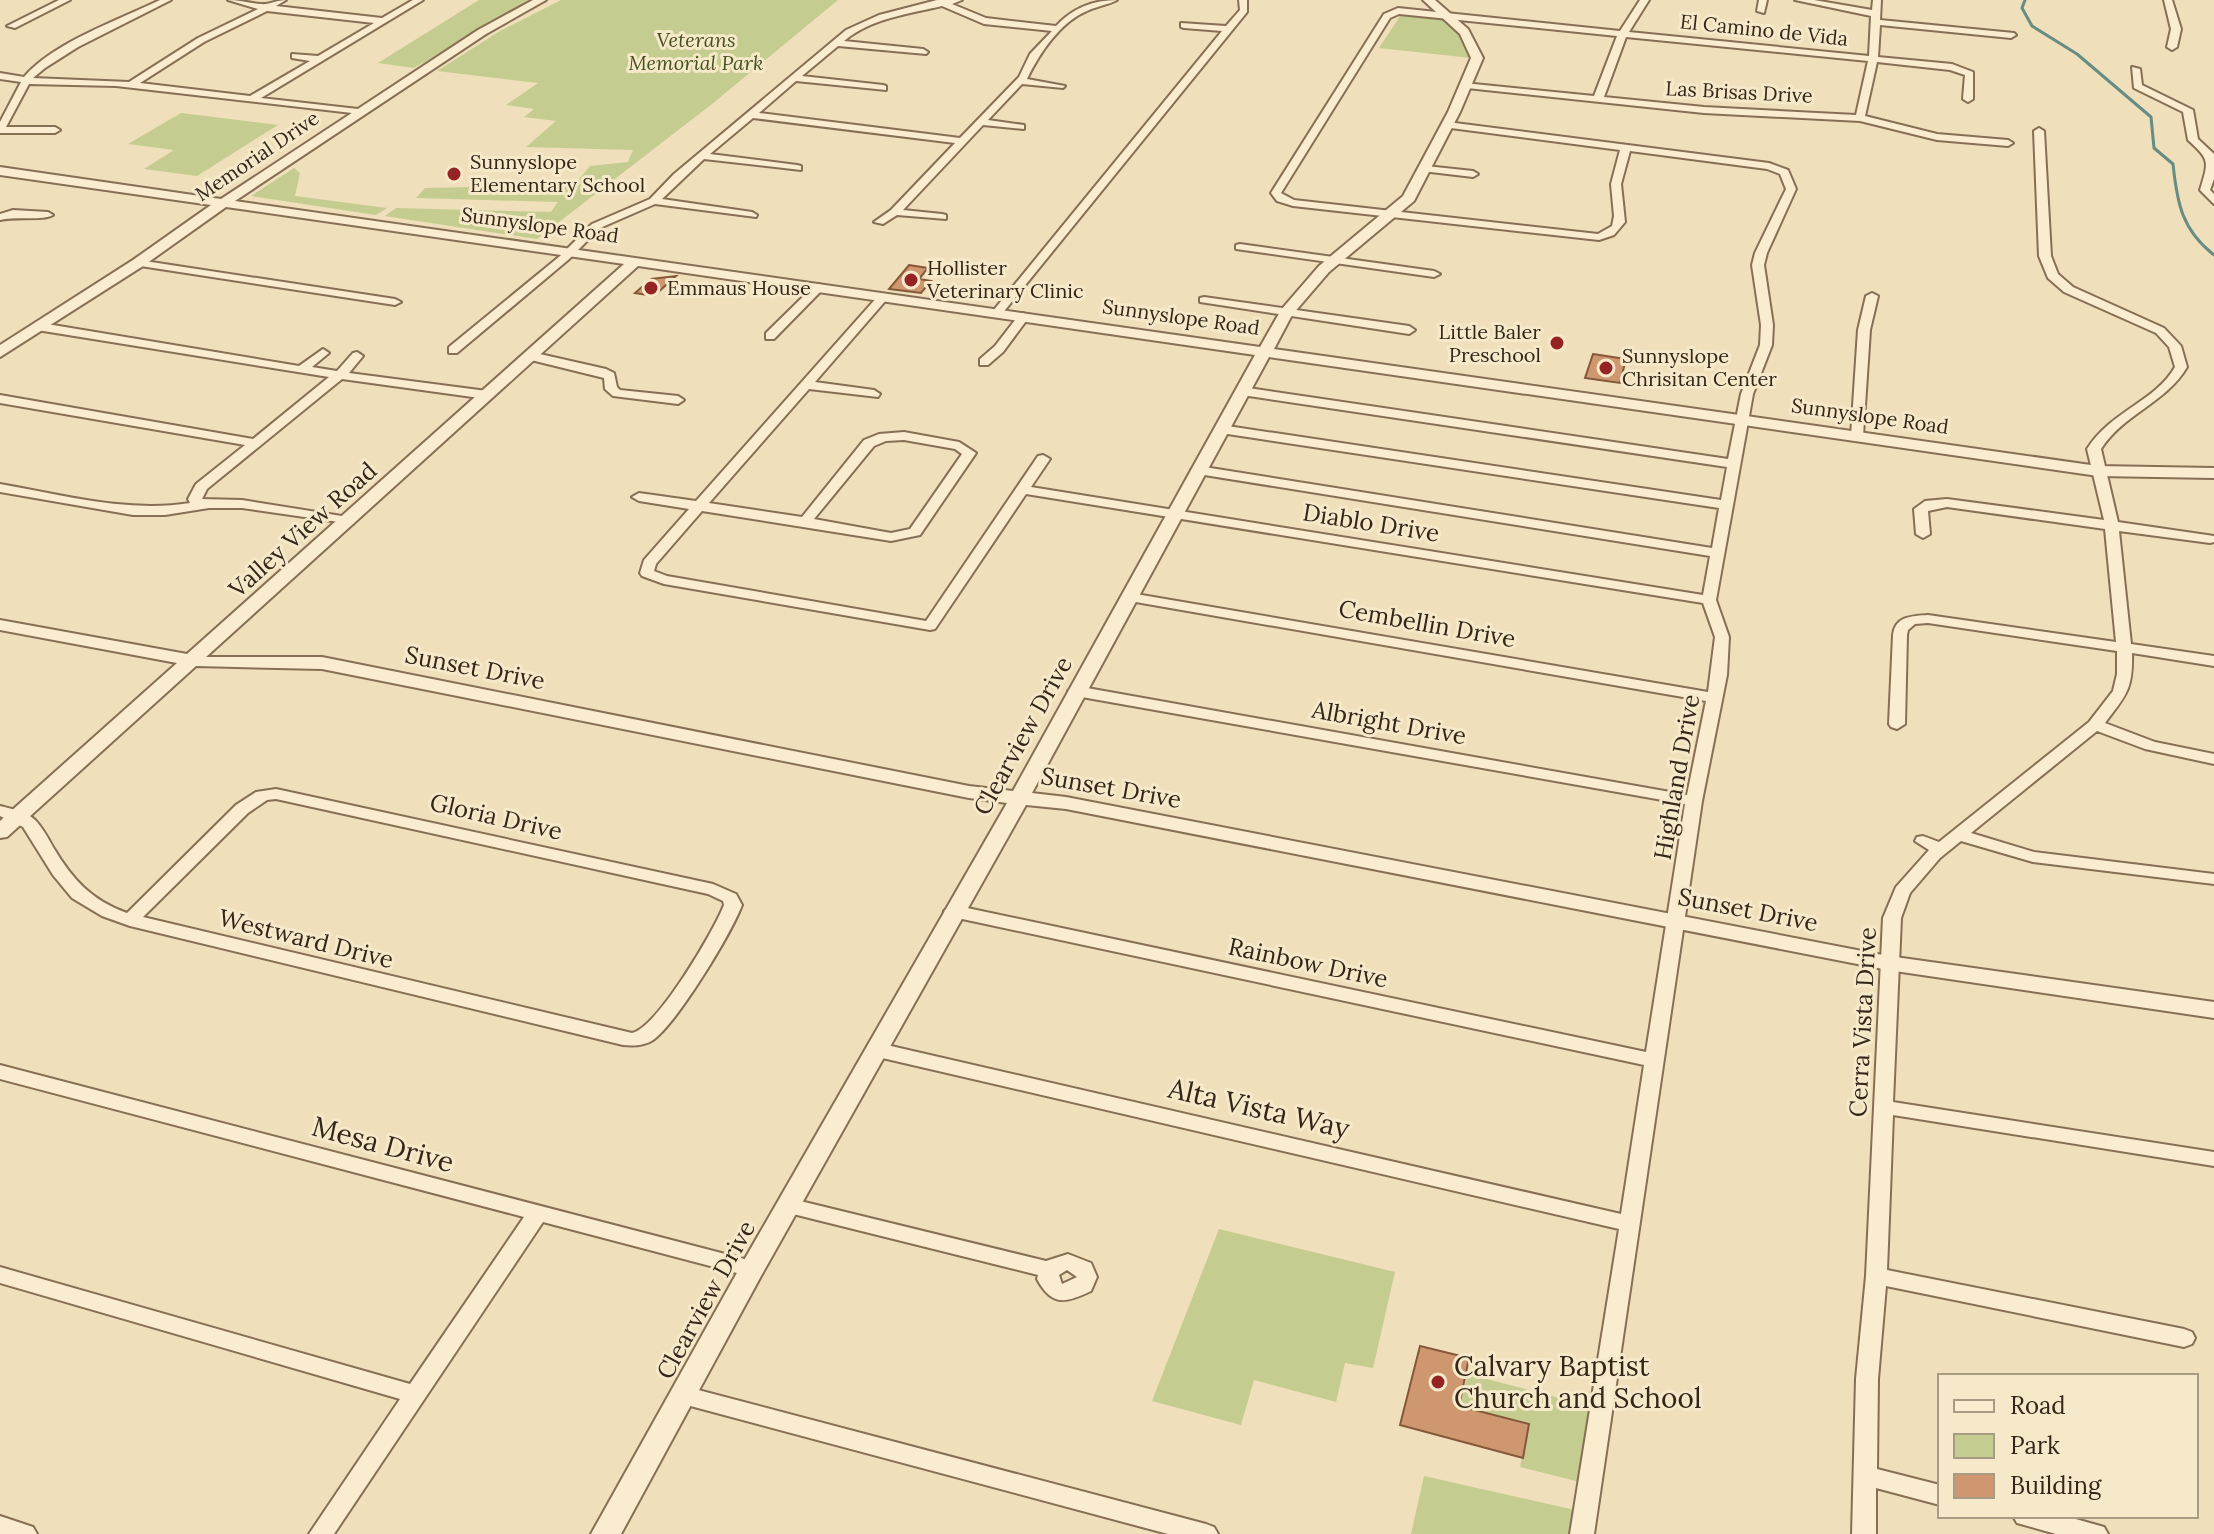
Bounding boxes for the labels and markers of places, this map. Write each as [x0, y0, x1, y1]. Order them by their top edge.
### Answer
place label: Sunnyslope Elementary School [470, 149, 645, 197]
marker: Sunnyslope Elementary School [445, 165, 463, 183]
place label: Hollister Veterinary Clinic [926, 255, 1084, 303]
marker: Hollister Veterinary Clinic [902, 271, 920, 289]
place label: Emmaus House [667, 275, 811, 300]
marker: Emmaus House [642, 279, 660, 297]
place label: Little Baler Preschool [1439, 319, 1541, 367]
marker: Little Baler Preschool [1548, 334, 1566, 352]
place label: Sunnyslope Chrisitan Center [1622, 343, 1777, 391]
marker: Sunnyslope Chrisitan Center [1597, 359, 1615, 377]
place label: Calvary Baptist Church and School [1454, 1348, 1702, 1416]
marker: Calvary Baptist Church and School [1429, 1373, 1447, 1391]

